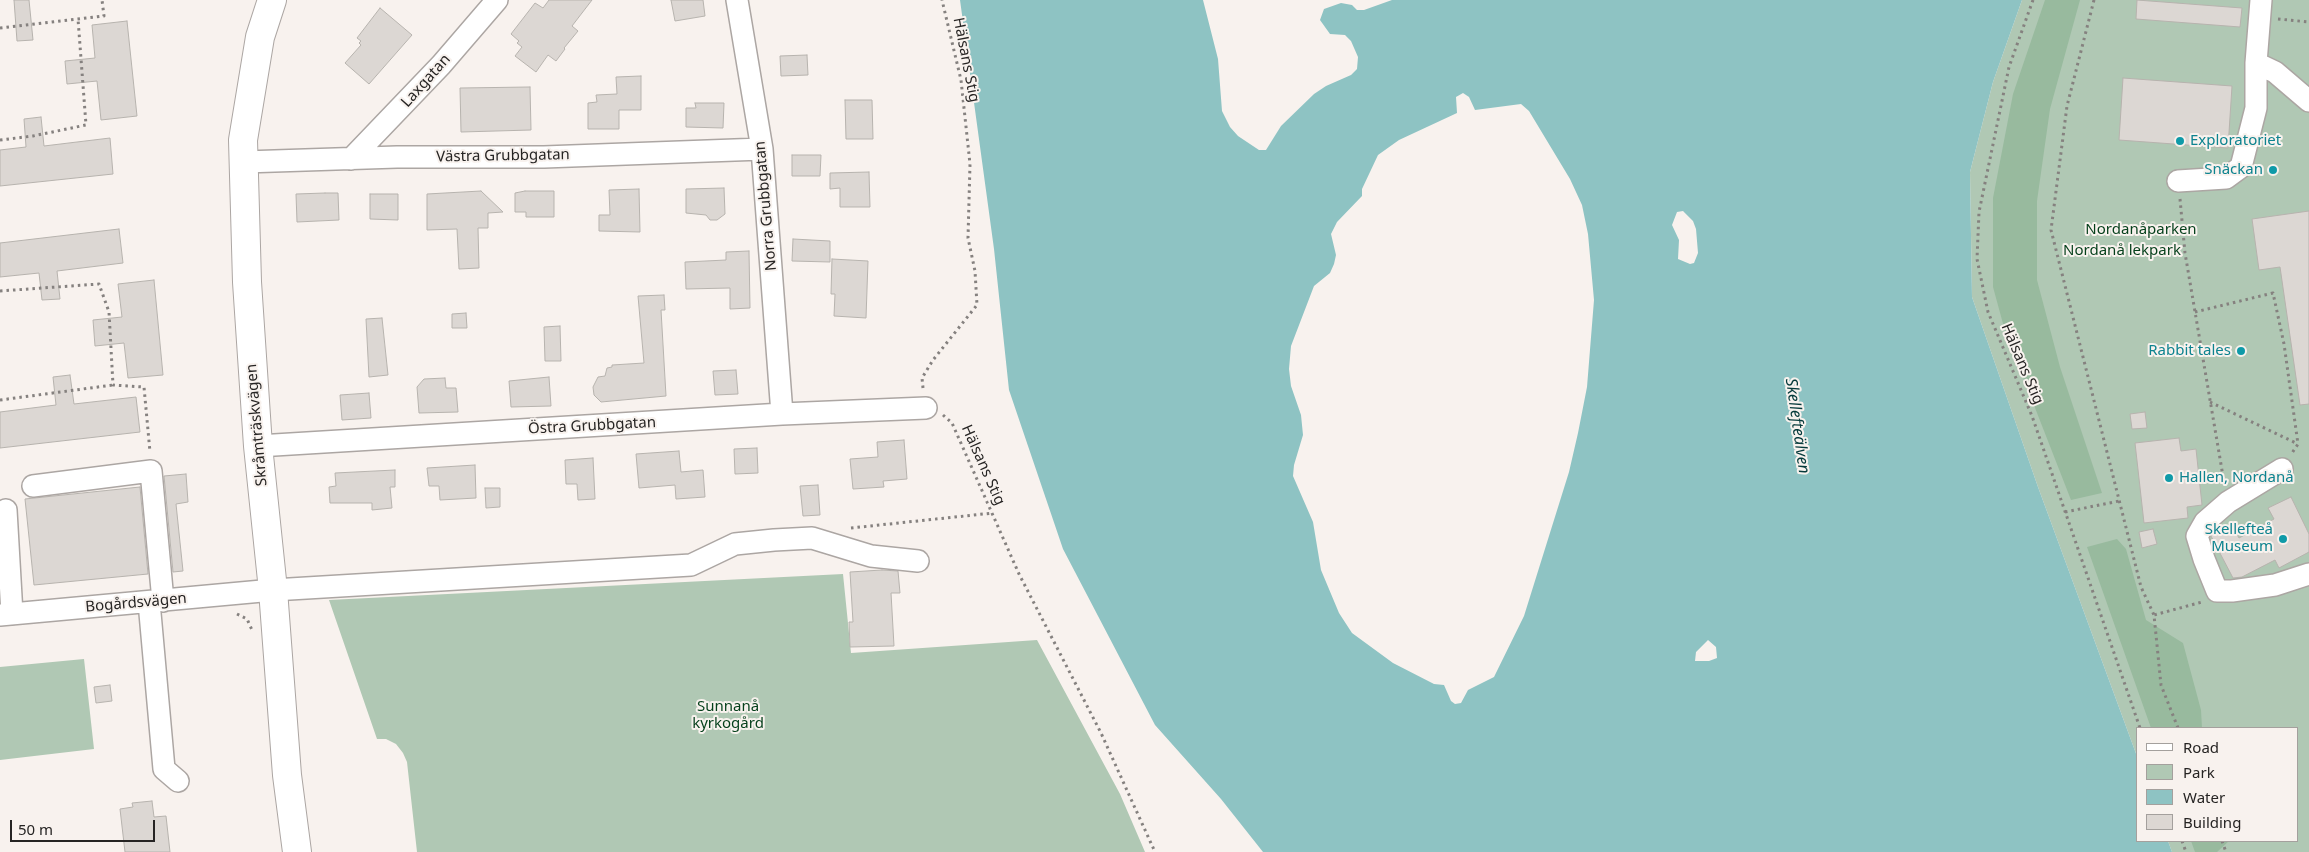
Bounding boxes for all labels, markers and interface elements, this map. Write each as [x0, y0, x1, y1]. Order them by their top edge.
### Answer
street label: Hälsans Stig [949, 16, 983, 104]
street label: Laxgatan [398, 51, 454, 111]
place label: Exploratoriet [2190, 132, 2281, 150]
marker: Exploratoriet [2174, 135, 2186, 147]
street label: Norra Grubbgatan [751, 140, 781, 272]
street label: Västra Grubbgatan [436, 146, 570, 166]
place label: Snäckan [2204, 161, 2263, 179]
marker: Snäckan [2267, 164, 2279, 176]
park label: Nordanåparken [2085, 221, 2197, 239]
park label: Nordanå lekpark [2063, 242, 2181, 260]
street label: Hälsans Stig [1997, 321, 2047, 407]
place label: Rabbit tales [2148, 342, 2231, 360]
marker: Rabbit tales [2235, 345, 2247, 357]
street label: Skråmträskvägen [243, 363, 271, 487]
water label: Skellefteälven [1781, 377, 1813, 475]
street label: Östra Grubbgatan [528, 414, 656, 438]
street label: Hälsans Stig [957, 422, 1009, 508]
place label: Hallen, Nordanå [2179, 469, 2294, 487]
marker: Hallen, Nordanå [2163, 472, 2175, 484]
place label: Skellefteå Museum [2205, 521, 2273, 556]
marker: Skellefteå Museum [2277, 533, 2289, 545]
street label: Bogårdsvägen [85, 590, 187, 616]
park label: Sunnanå kyrkogård [692, 698, 764, 733]
legend [2136, 727, 2299, 842]
text: Road [2183, 737, 2219, 757]
text: Park [2183, 762, 2215, 782]
text: Water [2183, 787, 2225, 807]
scale bar [12, 810, 158, 842]
text: Building [2183, 812, 2241, 832]
text: 50 m [18, 819, 53, 839]

